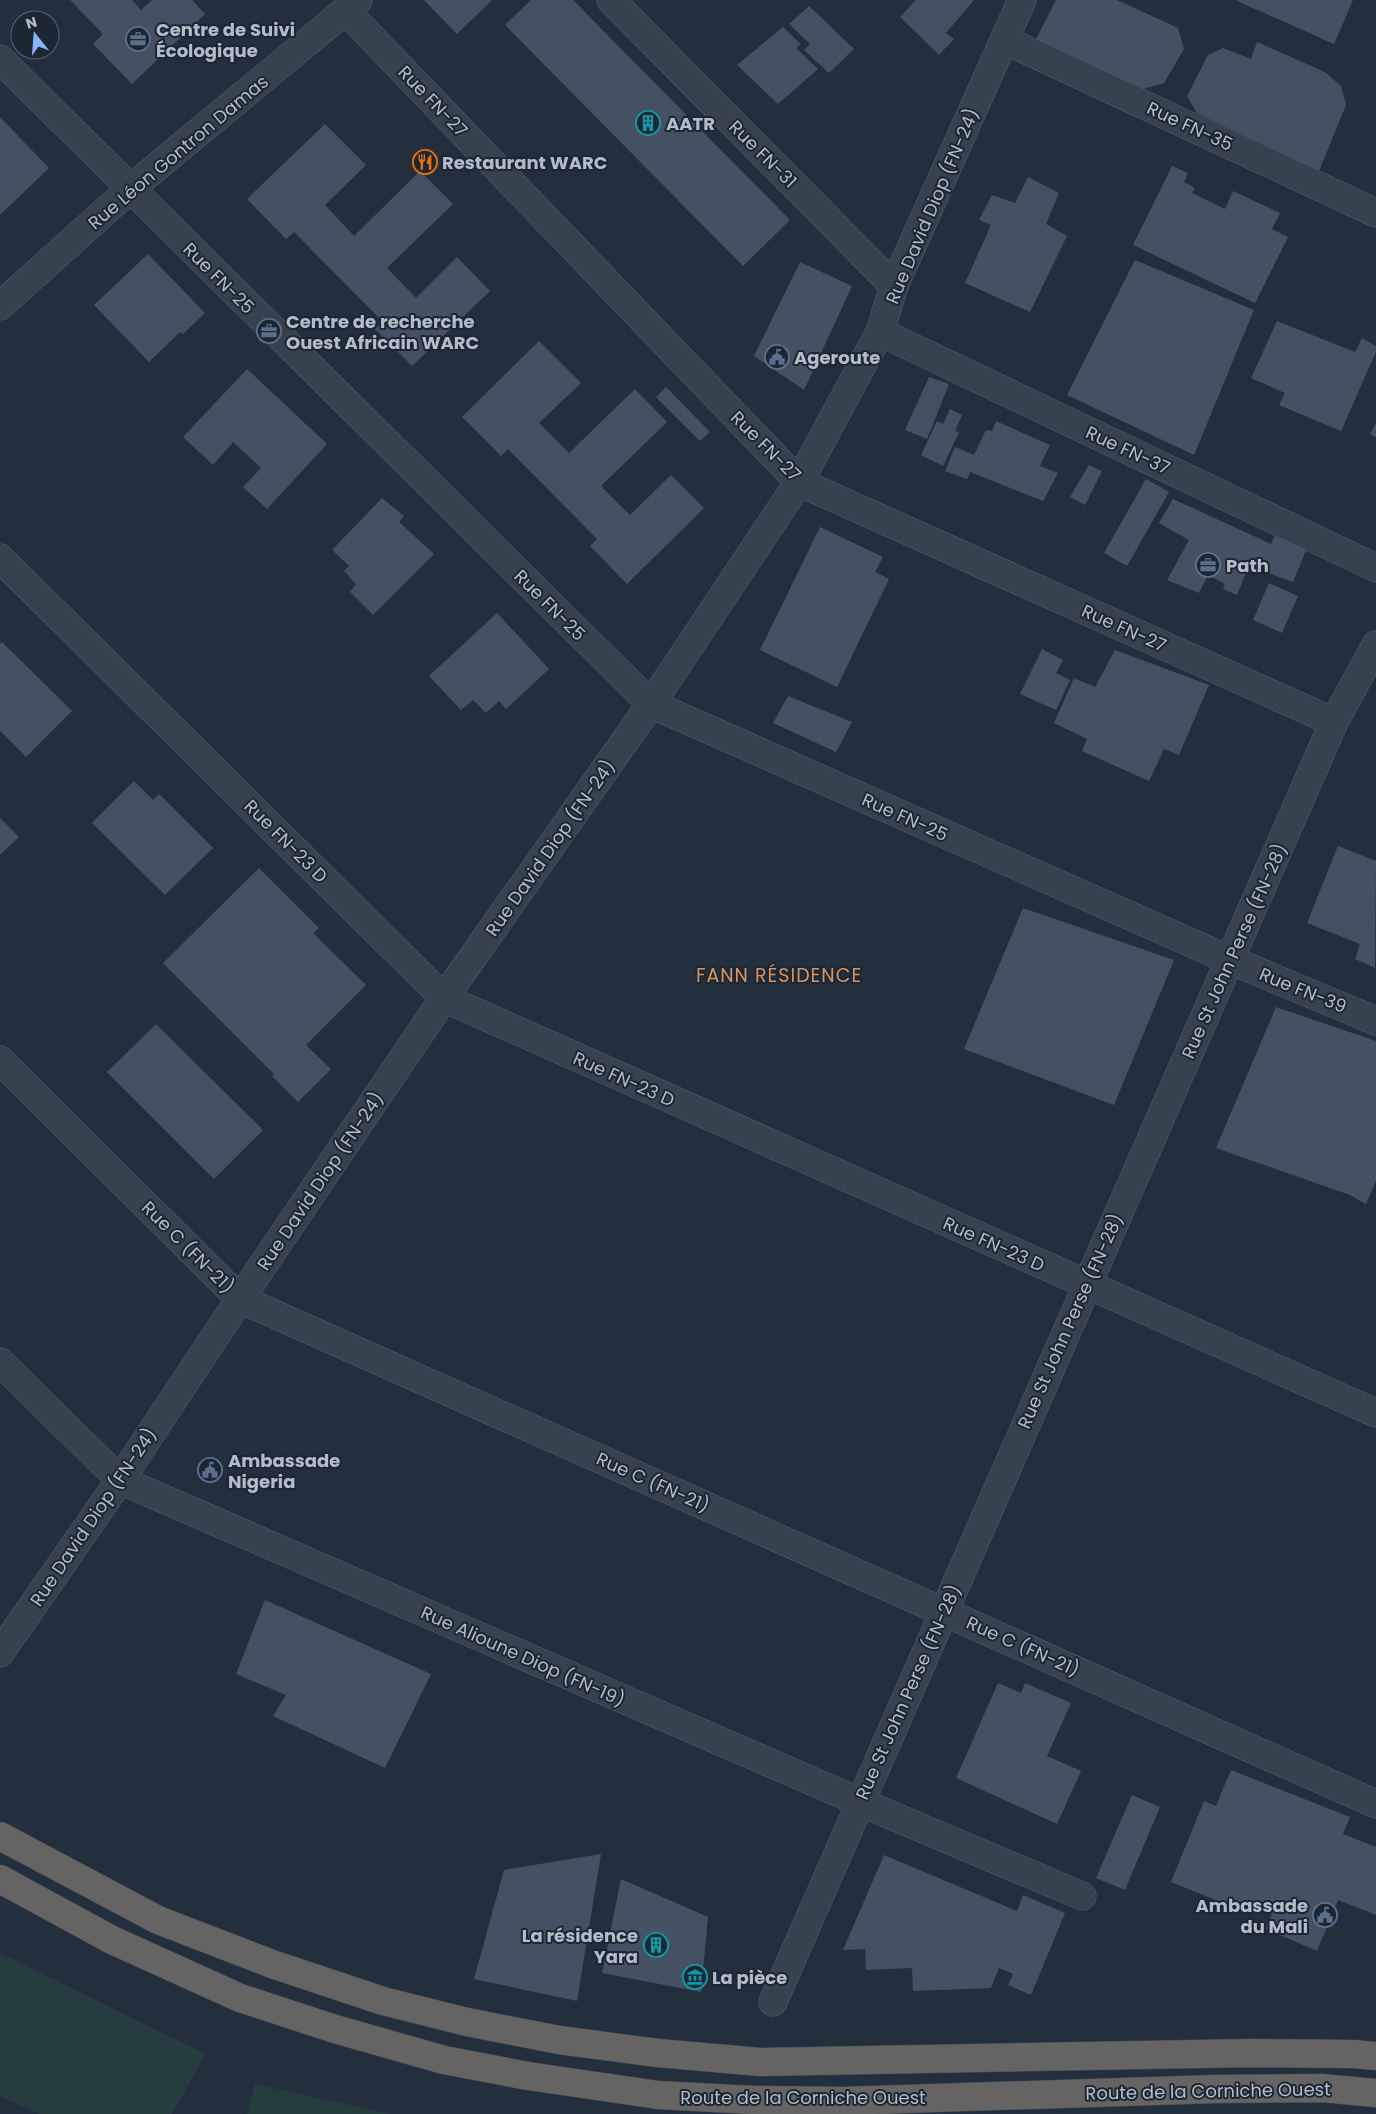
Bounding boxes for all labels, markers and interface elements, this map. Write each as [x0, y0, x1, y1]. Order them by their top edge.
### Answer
north arrow [10, 10, 60, 60]
text: N [23, 11, 39, 34]
place label: Centre de Suivi Écologique [156, 17, 295, 63]
office icon: Centre de Suivi Écologique [125, 26, 151, 52]
street label: Rue FN-27 [393, 60, 473, 142]
street label: Rue Léon Gontron Damas [82, 69, 274, 235]
street label: Rue FN-35 [1143, 95, 1237, 157]
street label: Rue David Diop (FN-24) [879, 104, 985, 308]
building icon: AATR [635, 110, 661, 136]
place label: AATR [666, 111, 715, 136]
street label: Rue FN-31 [724, 115, 802, 193]
restaurant icon: Restaurant WARC [412, 149, 438, 175]
place label: Restaurant WARC [442, 150, 607, 175]
street label: Rue FN-25 [178, 237, 260, 319]
place label: Centre de recherche Ouest Africain WARC [286, 309, 479, 355]
office icon: Centre de recherche Ouest Africain WARC [256, 318, 282, 344]
public building icon: Ageroute [764, 344, 790, 370]
place label: Ageroute [794, 345, 880, 370]
street label: Rue FN-27 [725, 405, 807, 487]
street label: Rue FN-37 [1082, 420, 1174, 481]
office icon: Path [1195, 552, 1221, 578]
place label: Path [1226, 553, 1269, 578]
street label: Rue FN-25 [509, 564, 591, 646]
street label: Rue FN-27 [1078, 598, 1170, 658]
street label: Rue David Diop (FN-24) [479, 755, 621, 941]
street label: Rue FN-25 [858, 787, 952, 847]
street label: Rue FN-23 D [239, 794, 333, 888]
street label: Rue St John Perse (FN-28) [1175, 840, 1293, 1062]
street label: Rue FN-39 [1256, 961, 1350, 1019]
district label: FANN RÉSIDENCE [696, 962, 862, 989]
street label: Rue FN-23 D [569, 1046, 679, 1112]
street label: Rue David Diop (FN-24) [251, 1087, 389, 1275]
street label: Rue C (FN-21) [136, 1195, 240, 1299]
street label: Rue St John Perse (FN-28) [1011, 1210, 1129, 1432]
street label: Rue FN-23 D [939, 1211, 1049, 1277]
street label: Rue David Diop (FN-24) [24, 1423, 162, 1611]
street label: Rue C (FN-21) [593, 1446, 713, 1518]
place label: Ambassade Nigeria [228, 1448, 340, 1494]
public building icon: Ambassade Nigeria [197, 1457, 223, 1483]
street label: Rue St John Perse (FN-28) [849, 1581, 967, 1803]
street label: Rue Alioune Diop (FN-19) [417, 1600, 629, 1712]
street label: Rue C (FN-21) [963, 1610, 1083, 1682]
place label: Ambassade du Mali [1196, 1893, 1308, 1939]
public building icon: Ambassade du Mali [1312, 1902, 1338, 1928]
place label: La résidence Yara [522, 1923, 638, 1969]
building icon: La résidence Yara [643, 1932, 669, 1958]
museum icon: La pièce [682, 1964, 708, 1990]
place label: La pièce [712, 1965, 787, 1990]
street label: Route de la Corniche Ouest [1085, 2076, 1331, 2106]
street label: Route de la Corniche Ouest [680, 2085, 926, 2110]

